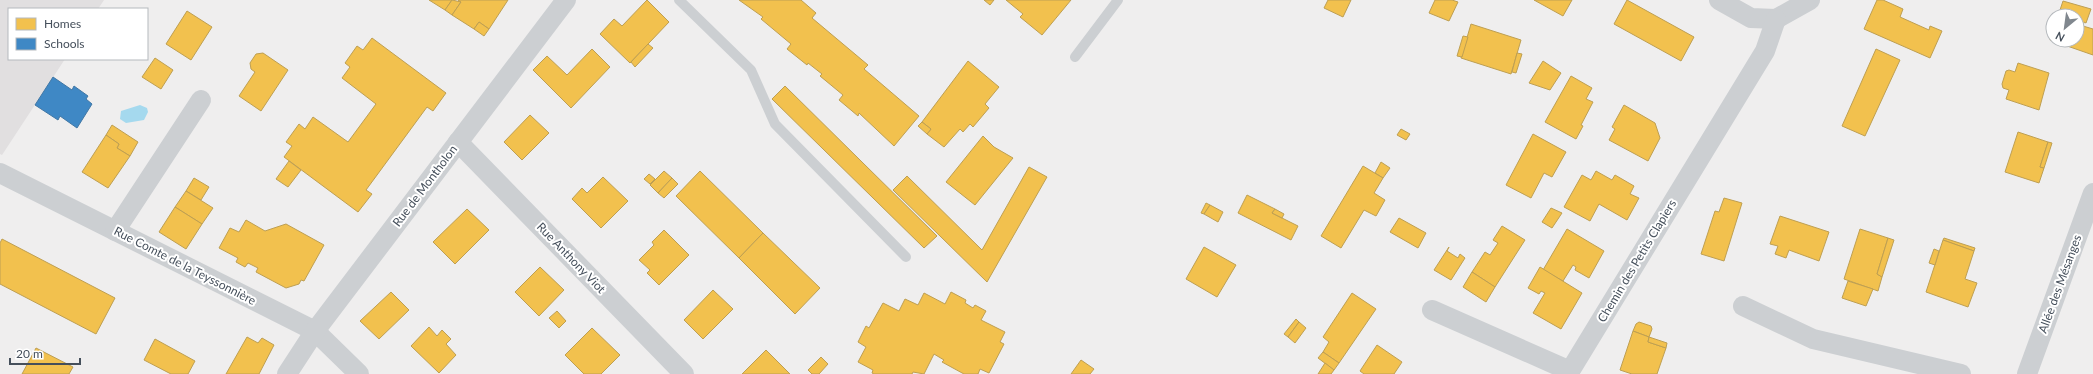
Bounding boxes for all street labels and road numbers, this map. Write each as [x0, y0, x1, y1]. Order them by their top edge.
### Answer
street label: Rue de Montholon [389, 142, 460, 229]
street label: Chemin des Petits Clapiers [1594, 197, 1679, 325]
street label: Rue Anthony Viot [534, 219, 609, 297]
street label: Rue Comte de la Teyssonnière [112, 223, 259, 308]
street label: Allée des Mésanges [2035, 233, 2084, 335]

